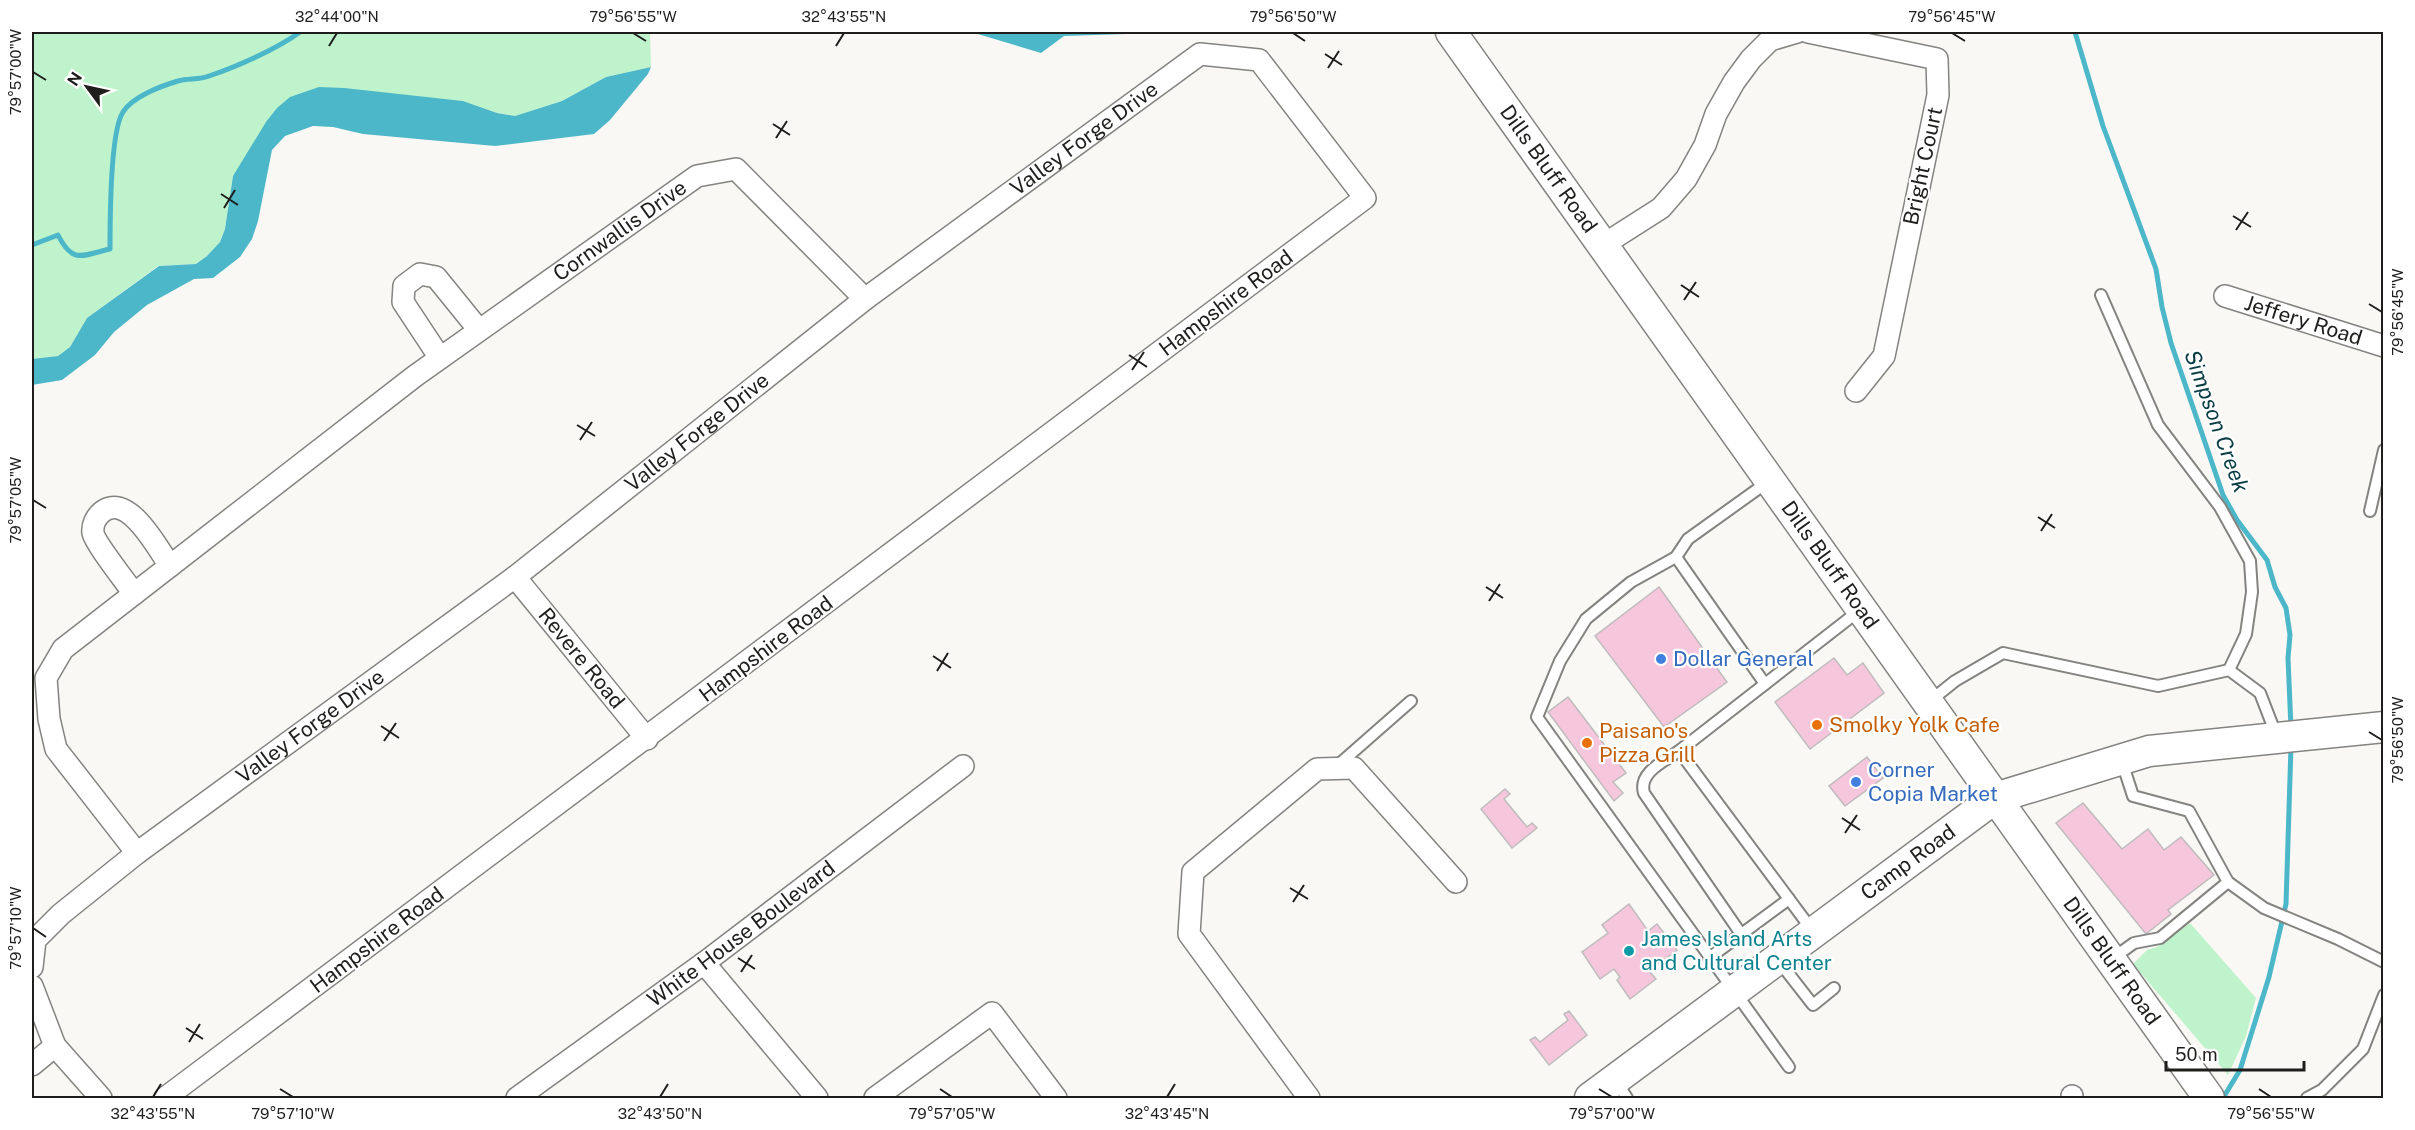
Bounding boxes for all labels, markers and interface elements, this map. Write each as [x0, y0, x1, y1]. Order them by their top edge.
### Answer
text: 32°44'00"N [295, 8, 379, 25]
text: 79°56'55"W [589, 8, 677, 25]
text: 32°43'55"N [802, 8, 886, 25]
text: 79°56'50"W [1249, 8, 1337, 25]
text: 79°56'45"W [1908, 8, 1996, 25]
text: 79°57'00"W [7, 29, 24, 115]
north arrow [57, 57, 117, 117]
text: N [63, 69, 86, 90]
street label: Valley Forge Drive [1005, 76, 1163, 200]
street label: Dills Bluff Road [1495, 100, 1603, 237]
street label: Bright Court [1898, 105, 1947, 227]
street label: Cornwallis Drive [548, 174, 691, 286]
street label: Hampshire Road [1154, 244, 1297, 361]
text: 79°56'45"W [2389, 268, 2406, 356]
street label: Jeffery Road [2241, 290, 2365, 350]
water label: Simpson Creek [2179, 346, 2255, 496]
street label: Valley Forge Drive [620, 367, 774, 497]
text: 79°57'05"W [7, 457, 24, 543]
street label: Dills Bluff Road [1776, 496, 1884, 634]
street label: Hampshire Road [694, 590, 837, 707]
street label: Revere Road [533, 603, 630, 713]
place label: Dollar General [1673, 646, 1814, 671]
marker: Dollar General [1654, 652, 1668, 666]
street label: Valley Forge Drive [231, 664, 389, 788]
text: 79°56'50"W [2389, 696, 2406, 784]
place label: Smolky Yolk Cafe [1829, 712, 2000, 737]
place label: Paisano's Pizza Grill [1599, 718, 1696, 767]
marker: Smolky Yolk Cafe [1810, 718, 1824, 732]
marker: Paisano's Pizza Grill [1580, 736, 1594, 750]
place label: Corner Copia Market [1868, 757, 1998, 806]
marker: Corner Copia Market [1849, 775, 1863, 789]
street label: Camp Road [1856, 819, 1960, 905]
street label: White House Boulevard [642, 855, 840, 1012]
street label: Hampshire Road [305, 881, 448, 998]
text: 79°57'10"W [7, 886, 24, 970]
street label: Dills Bluff Road [2058, 892, 2166, 1030]
place label: James Island Arts and Cultural Center [1641, 926, 1832, 975]
marker: James Island Arts and Cultural Center [1622, 944, 1636, 958]
scale bar [2166, 1034, 2304, 1072]
text: 50 m [2175, 1044, 2218, 1065]
text: 32°43'55"N [111, 1105, 195, 1122]
text: 79°57'10"W [251, 1105, 335, 1122]
text: 32°43'50"N [618, 1105, 702, 1122]
text: 79°57'05"W [909, 1105, 995, 1122]
text: 32°43'45"N [1125, 1105, 1209, 1122]
text: 79°57'00"W [1569, 1105, 1655, 1122]
text: 79°56'55"W [2227, 1105, 2315, 1122]

